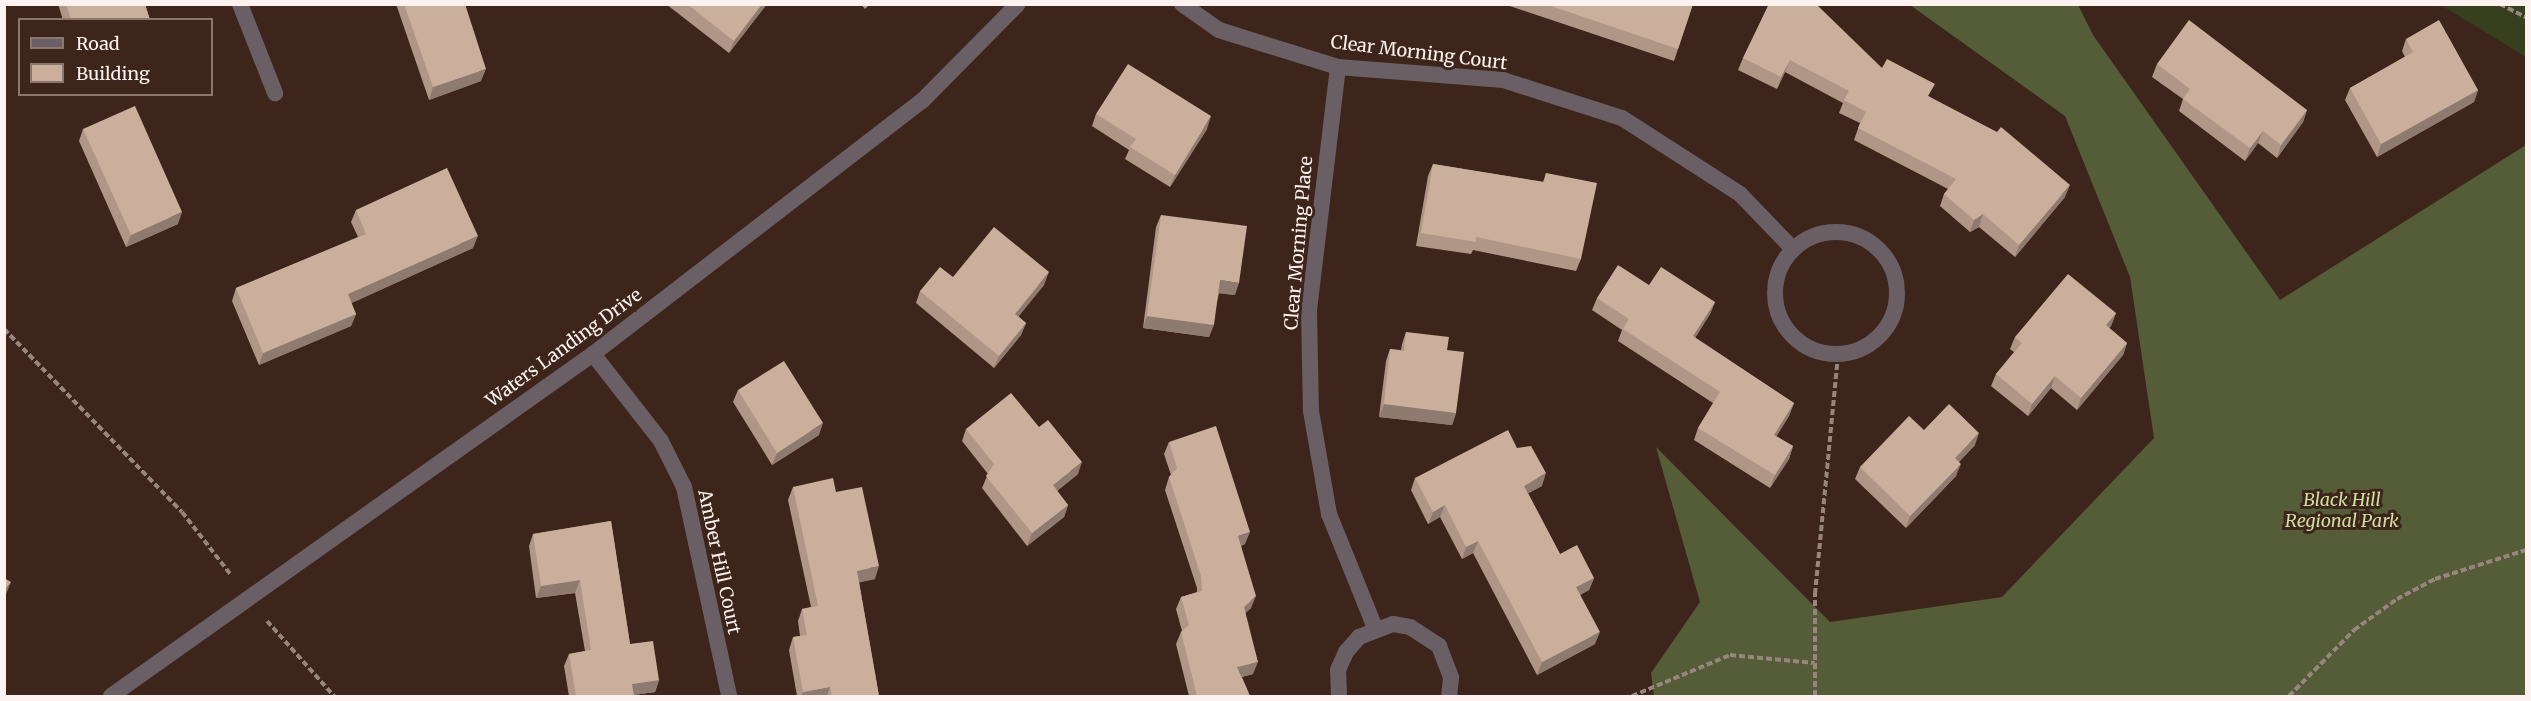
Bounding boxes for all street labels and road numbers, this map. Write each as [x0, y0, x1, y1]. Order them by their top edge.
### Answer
street label: Clear Morning Court [1329, 31, 1509, 75]
street label: Clear Morning Place [1281, 155, 1317, 331]
street label: Waters Landing Drive [482, 284, 646, 412]
street label: Amber Hill Court [693, 488, 745, 636]

